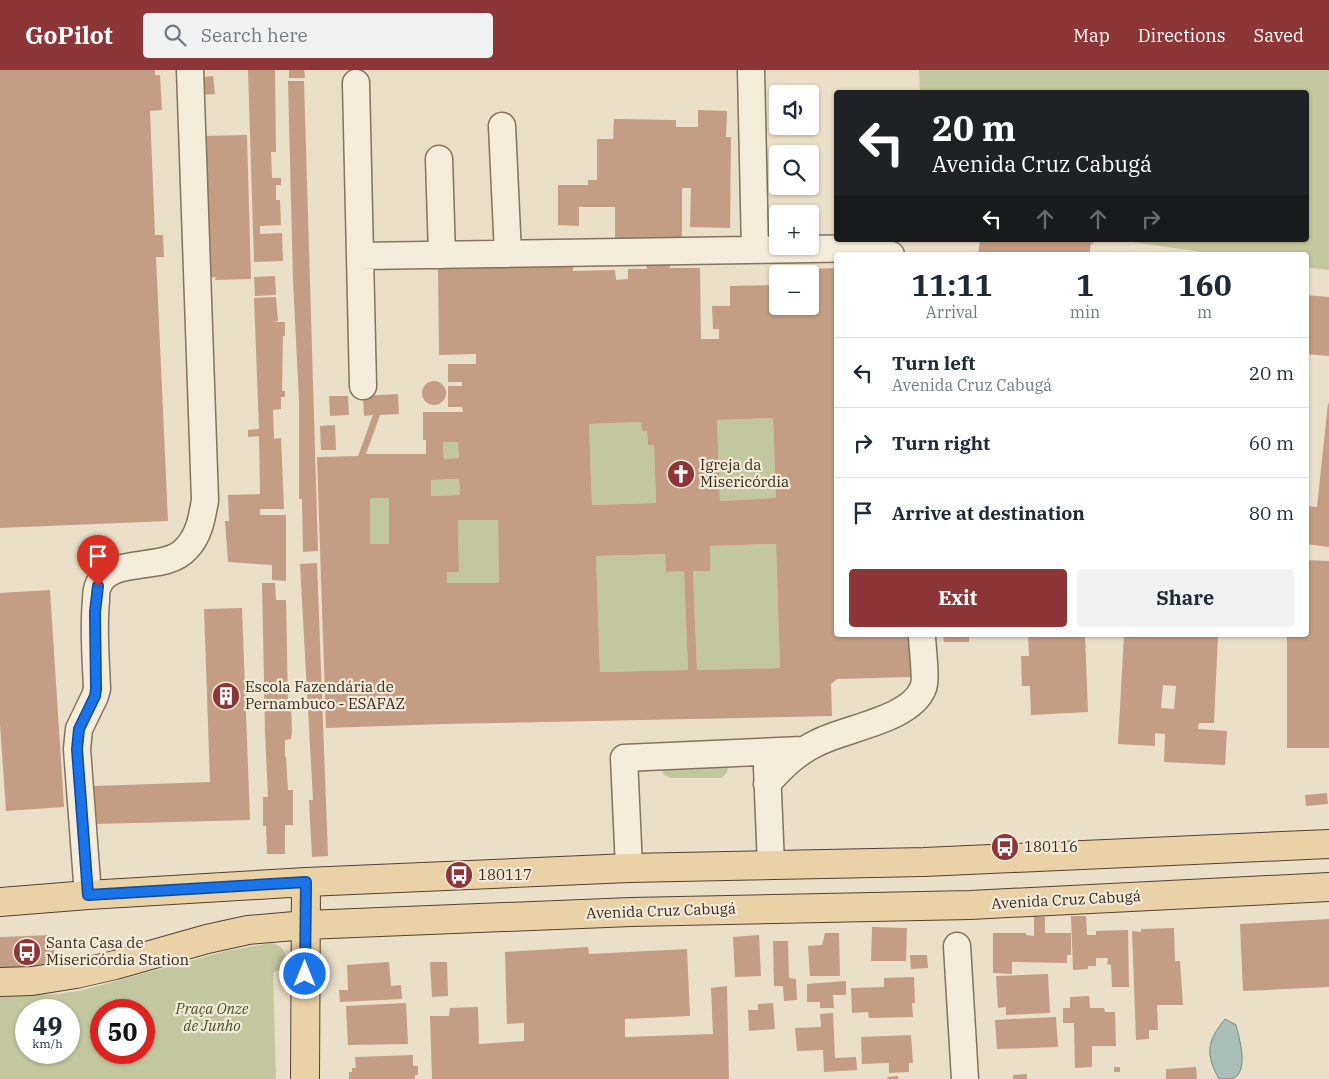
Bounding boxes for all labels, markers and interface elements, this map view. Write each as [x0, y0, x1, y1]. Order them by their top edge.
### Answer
search box [143, 13, 493, 58]
text: GoPilot [25, 19, 113, 51]
icon: search [161, 21, 189, 49]
text: Search here [201, 23, 308, 47]
text: Map [1073, 24, 1110, 47]
text: Directions [1138, 24, 1226, 47]
text: Saved [1254, 24, 1304, 47]
map controls [769, 85, 819, 315]
button: sound [769, 85, 819, 135]
text: 20 m [932, 105, 1016, 151]
icon: left [849, 110, 914, 175]
button: search [769, 145, 819, 195]
text: Avenida Cruz Cabugá [932, 149, 1152, 178]
button: + [769, 205, 819, 255]
icon: left [978, 205, 1006, 233]
icon: ahead [1031, 205, 1059, 233]
icon: ahead [1084, 205, 1112, 233]
icon: right [1137, 205, 1165, 233]
button: − [769, 265, 819, 315]
text: 11:11 [911, 265, 992, 304]
text: 1 [1076, 265, 1094, 304]
text: 160 [1178, 265, 1232, 304]
text: Arrival [926, 302, 978, 322]
text: min [1070, 302, 1100, 322]
text: m [1197, 302, 1212, 322]
text: Turn left [892, 351, 975, 375]
icon: left [849, 359, 877, 387]
text: 20 m [1249, 361, 1294, 385]
text: Avenida Cruz Cabugá [892, 375, 1052, 395]
icon: right [849, 429, 877, 457]
text: Turn right [892, 431, 990, 455]
text: 60 m [1249, 431, 1294, 455]
place label: Igreja da Misericórdia [700, 455, 789, 491]
church icon: Igreja da Misericórdia [666, 459, 696, 489]
icon: arrive [849, 499, 877, 527]
text: Arrive at destination [892, 501, 1085, 525]
text: 80 m [1249, 501, 1294, 525]
pin [77, 535, 119, 586]
icon: arrive [84, 542, 112, 570]
button: Exit [849, 569, 1067, 627]
button: Share [1077, 569, 1294, 627]
place label: Escola Fazendária de Pernambuco - ESAFAZ [245, 677, 405, 713]
building icon: Escola Fazendária de Pernambuco - ESAFAZ [211, 681, 241, 711]
bus stop icon: 180116 [990, 832, 1020, 862]
place label: 180116 [1024, 837, 1078, 856]
bus stop icon: 180117 [444, 860, 474, 890]
place label: 180117 [478, 865, 532, 884]
street label: Avenida Cruz Cabugá [991, 886, 1141, 913]
street label: Avenida Cruz Cabugá [586, 898, 736, 923]
place label: Santa Casa de Misericórdia Station [46, 933, 189, 969]
bus stop icon: Santa Casa de Misericórdia Station [12, 937, 42, 967]
position arrow [278, 947, 330, 999]
speed limit sign: 50 [90, 999, 155, 1064]
park label: Praça Onze de Junho [175, 999, 249, 1035]
text: 49 [32, 1009, 63, 1042]
text: km/h [32, 1036, 63, 1051]

